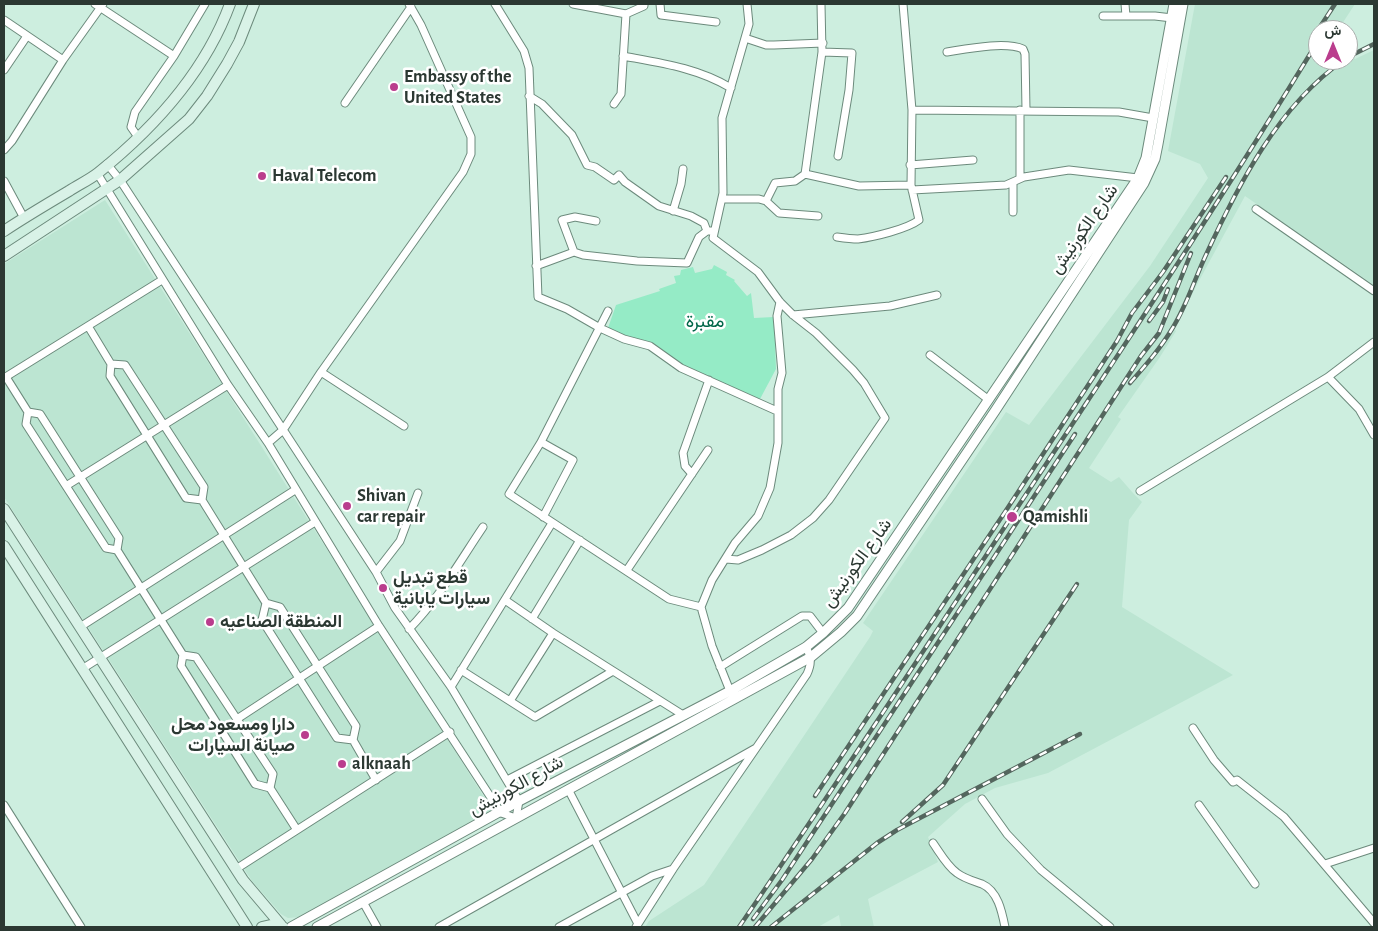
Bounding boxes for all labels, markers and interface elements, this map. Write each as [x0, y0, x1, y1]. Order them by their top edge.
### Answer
north arrow [1308, 20, 1358, 70]
text: ش [1325, 24, 1341, 38]
place label: Embassy of the United States [404, 66, 512, 108]
marker: Embassy of the United States [388, 81, 400, 93]
place label: Haval Telecom [272, 165, 376, 187]
marker: Haval Telecom [256, 170, 268, 182]
street label: شارع الكورنيش [1045, 180, 1123, 278]
park label: مقبرة [686, 311, 724, 333]
place label: Shivan car repair [357, 485, 425, 528]
marker: Shivan car repair [341, 500, 353, 512]
place label: Qamishli [1023, 506, 1088, 528]
marker: Qamishli [1005, 510, 1019, 524]
street label: شارع الكورنيش [818, 514, 896, 612]
place label: قطع تبديل سيارات يابانية [393, 567, 490, 610]
marker: قطع تبديل سيارات يابانية [377, 582, 389, 594]
place label: المنطقة الصناعيه [220, 611, 342, 633]
marker: المنطقة الصناعيه [204, 616, 216, 628]
place label: دارا ومسعود محل صيانة السيارات [171, 714, 295, 756]
marker: دارا ومسعود محل صيانة السيارات [299, 729, 311, 741]
street label: شارع الكورنيش [465, 751, 567, 821]
place label: alknaah [352, 753, 411, 775]
marker: alknaah [336, 758, 348, 770]

